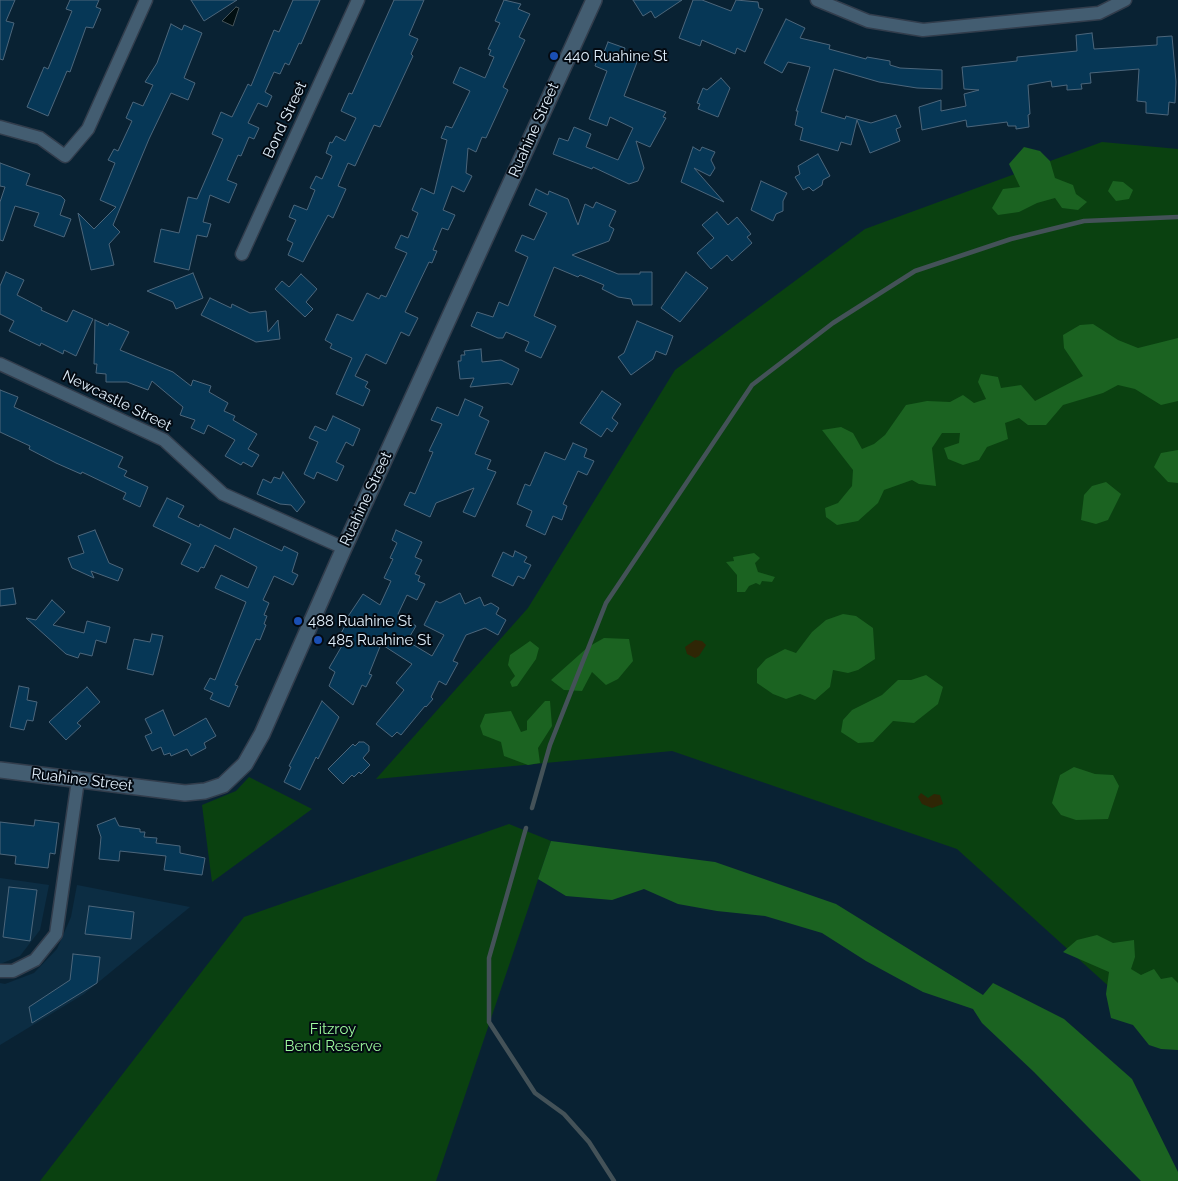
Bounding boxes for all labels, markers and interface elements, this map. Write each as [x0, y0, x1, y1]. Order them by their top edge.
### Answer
place label: 440 Ruahine St [564, 47, 668, 65]
marker: 440 Ruahine St [548, 50, 560, 62]
street label: Bond Street [259, 79, 311, 161]
street label: Ruahine Street [505, 80, 563, 180]
street label: Newcastle Street [60, 367, 174, 435]
street label: Ruahine Street [336, 449, 396, 549]
place label: 488 Ruahine St [308, 612, 412, 630]
marker: 488 Ruahine St [292, 615, 304, 627]
place label: 485 Ruahine St [328, 631, 431, 649]
marker: 485 Ruahine St [312, 634, 324, 646]
street label: Ruahine Street [30, 765, 134, 795]
park label: Fitzroy Bend Reserve [285, 1020, 381, 1055]

